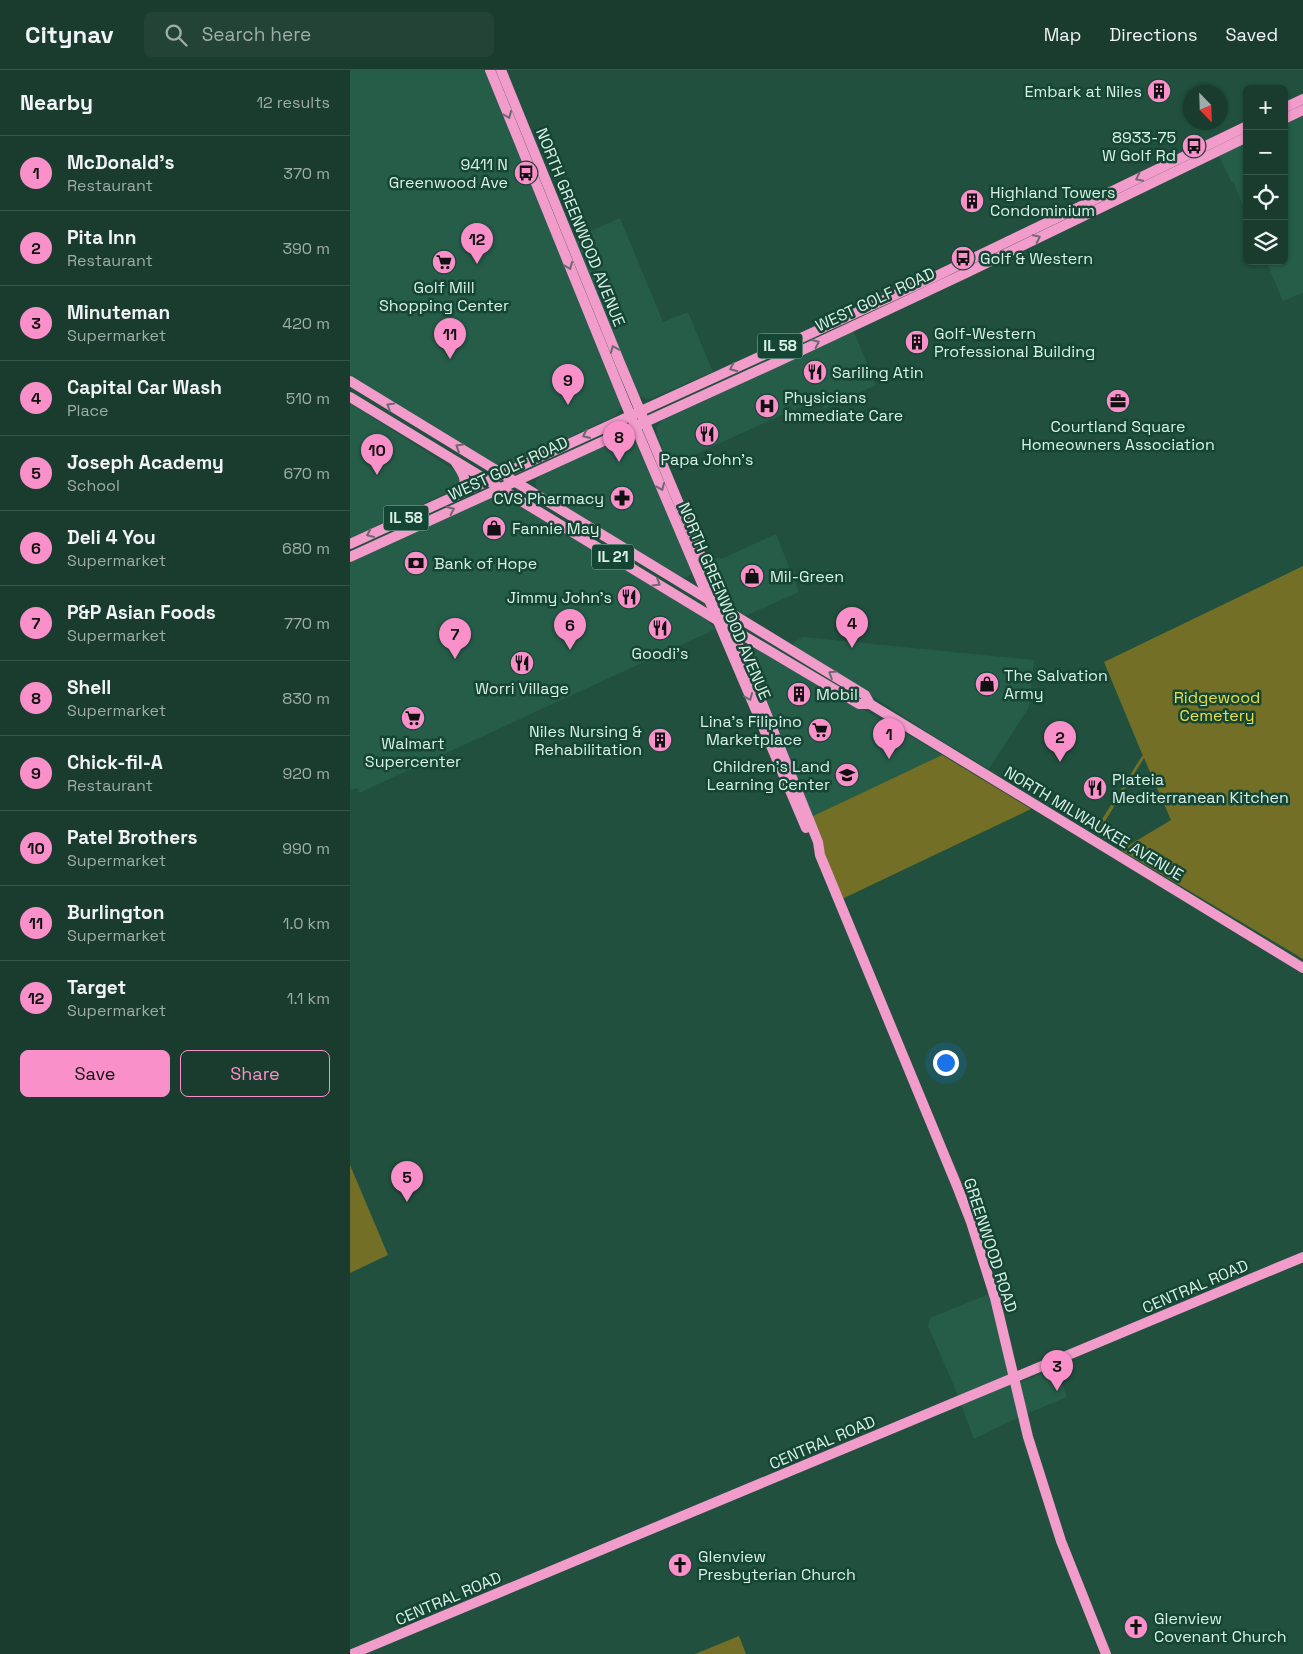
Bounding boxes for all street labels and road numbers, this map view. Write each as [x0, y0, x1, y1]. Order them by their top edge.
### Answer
street label: NORTH GREENWOOD AVENUE [531, 125, 630, 330]
street label: WEST GOLF ROAD [812, 263, 938, 336]
road number: IL 58 [758, 334, 802, 358]
street label: WEST GOLF ROAD [445, 432, 571, 505]
street label: NORTH GREENWOOD AVENUE [673, 499, 776, 703]
road number: IL 58 [384, 506, 428, 530]
road number: IL 21 [592, 544, 634, 570]
street label: NORTH MILWAUKEE AVENUE [1000, 762, 1187, 885]
street label: GREENWOOD ROAD [959, 1175, 1022, 1315]
street label: CENTRAL ROAD [1139, 1255, 1251, 1318]
street label: CENTRAL ROAD [766, 1411, 878, 1474]
street label: CENTRAL ROAD [392, 1567, 504, 1630]

